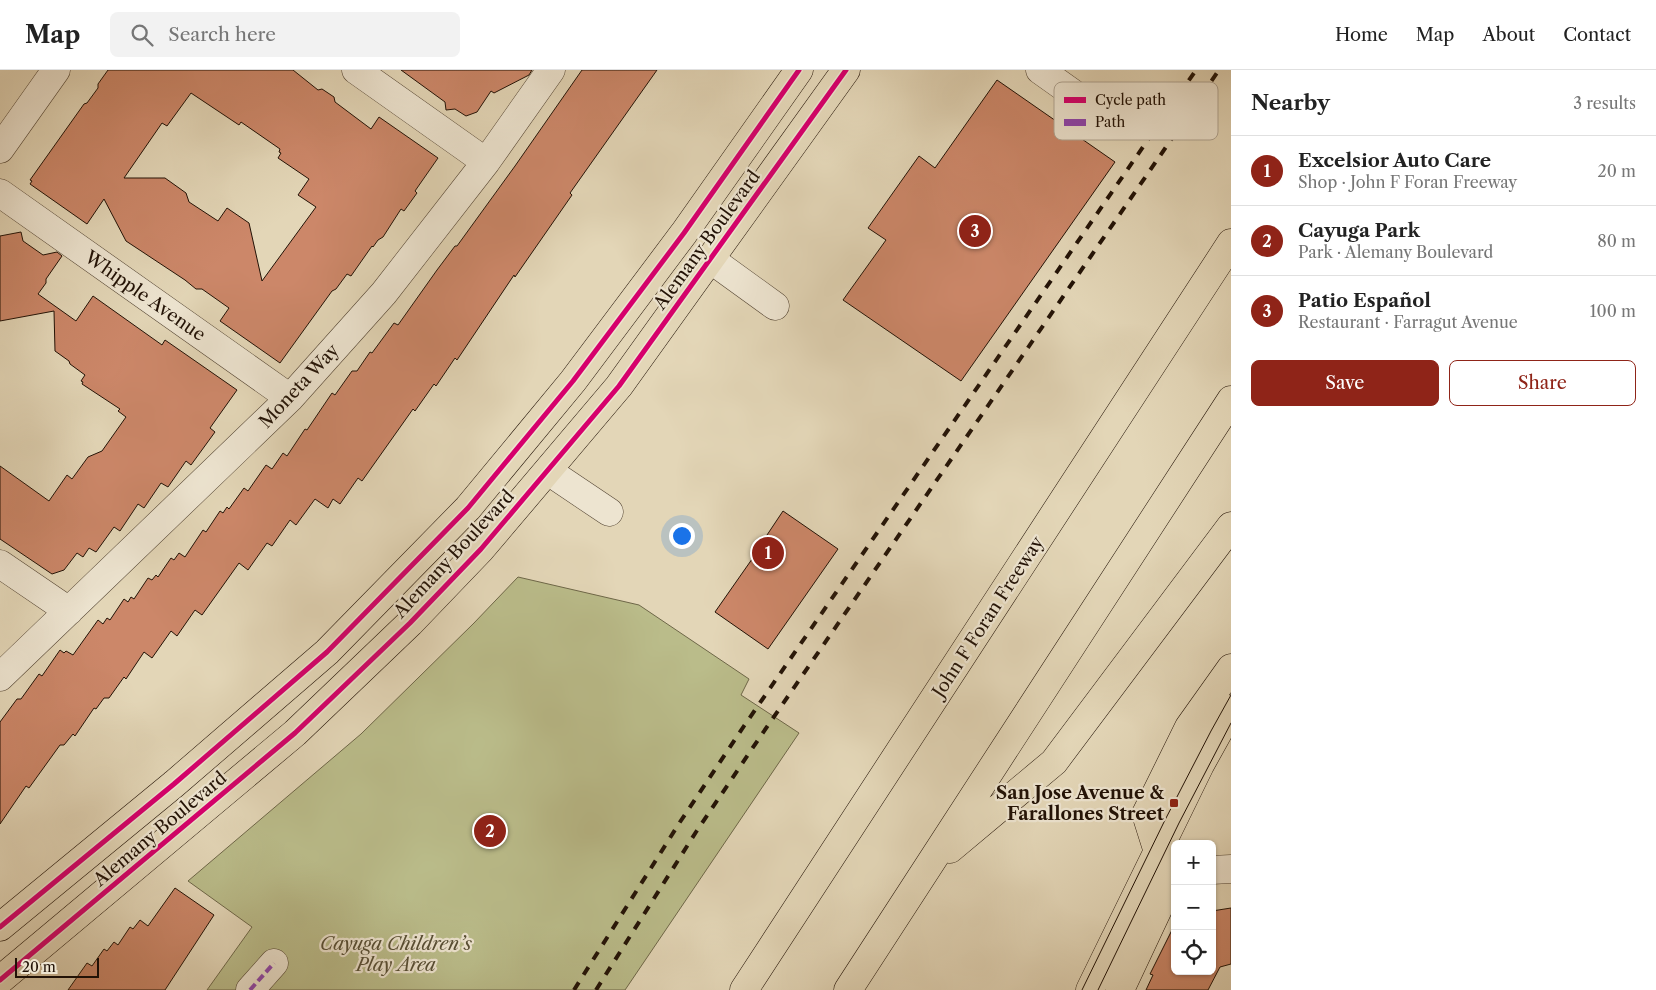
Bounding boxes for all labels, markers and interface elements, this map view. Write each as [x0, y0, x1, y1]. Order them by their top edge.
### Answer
search box [110, 12, 460, 57]
text: Map [25, 20, 80, 49]
icon: search [128, 21, 156, 49]
text: Search here [168, 23, 276, 46]
text: Home [1335, 24, 1388, 46]
text: Map [1416, 24, 1454, 46]
text: About [1482, 24, 1535, 46]
text: Contact [1563, 24, 1631, 46]
legend [1054, 82, 1218, 140]
text: Nearby [1251, 90, 1330, 115]
text: Cycle path [1095, 91, 1166, 109]
text: 3 results [1573, 93, 1636, 113]
text: Path [1095, 113, 1125, 131]
text: Excelsior Auto Care [1298, 149, 1491, 172]
text: 1 [1263, 161, 1271, 181]
text: 20 m [1597, 161, 1636, 181]
street label: Alemany Boulevard [648, 166, 765, 315]
text: Shop · John F Foran Freeway [1298, 172, 1517, 192]
pin: 3 [959, 212, 991, 250]
text: Cayuga Park [1298, 219, 1420, 242]
text: 2 [1262, 231, 1272, 251]
text: 80 m [1597, 231, 1636, 251]
text: Park · Alemany Boulevard [1298, 242, 1493, 262]
street label: Whipple Avenue [79, 246, 210, 346]
text: Patio Español [1298, 289, 1431, 312]
text: 3 [1262, 301, 1272, 321]
text: 100 m [1590, 301, 1636, 321]
text: Restaurant · Farragut Avenue [1298, 312, 1518, 332]
street label: Moneta Way [254, 339, 344, 433]
button: Save [1251, 360, 1439, 406]
button: Share [1449, 360, 1636, 406]
street label: Alemany Boulevard [388, 485, 519, 623]
your location [669, 523, 695, 549]
street label: John F Foran Freeway [926, 531, 1049, 704]
pin: 1 [752, 534, 784, 572]
street label: Alemany Boulevard [88, 767, 231, 892]
place label: San Jose Avenue & Farallones Street [996, 782, 1165, 825]
marker: San Jose Avenue & Farallones Street [1168, 797, 1180, 809]
pin: 2 [474, 812, 506, 850]
map controls [1171, 840, 1216, 975]
button: + [1171, 840, 1216, 885]
button: − [1171, 885, 1216, 930]
button: locate [1171, 930, 1216, 975]
park label: Cayuga Children’s Play Area [320, 933, 472, 976]
scale bar [15, 955, 99, 978]
text: 20 m [22, 958, 56, 976]

